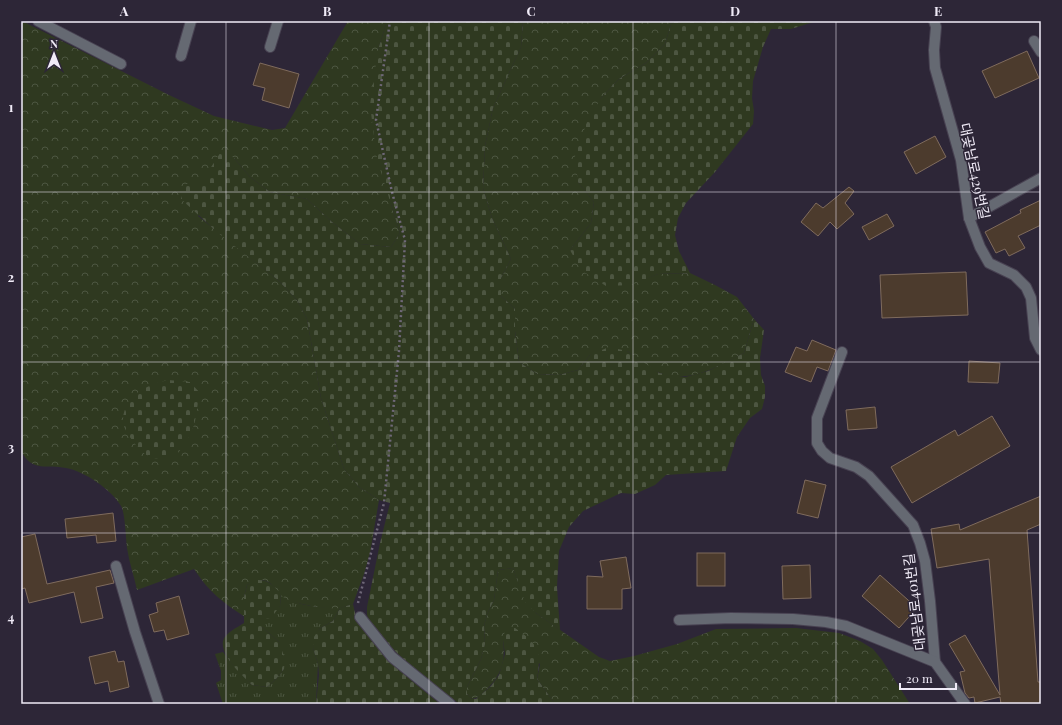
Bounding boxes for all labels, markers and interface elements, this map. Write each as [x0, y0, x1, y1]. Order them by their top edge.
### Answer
text: A [119, 2, 129, 19]
text: B [323, 2, 332, 19]
text: C [526, 2, 536, 19]
text: D [730, 2, 740, 19]
text: E [934, 2, 942, 19]
north arrow [34, 34, 74, 74]
text: N [50, 36, 58, 51]
text: 1 [9, 98, 14, 115]
street label: 대곶남로429번길 [956, 121, 994, 221]
text: 2 [8, 268, 15, 285]
text: 3 [8, 438, 14, 455]
street label: 대곶남로401번길 [899, 552, 929, 652]
text: 4 [8, 608, 15, 625]
scale bar [900, 665, 956, 691]
text: 20 m [906, 670, 933, 686]

